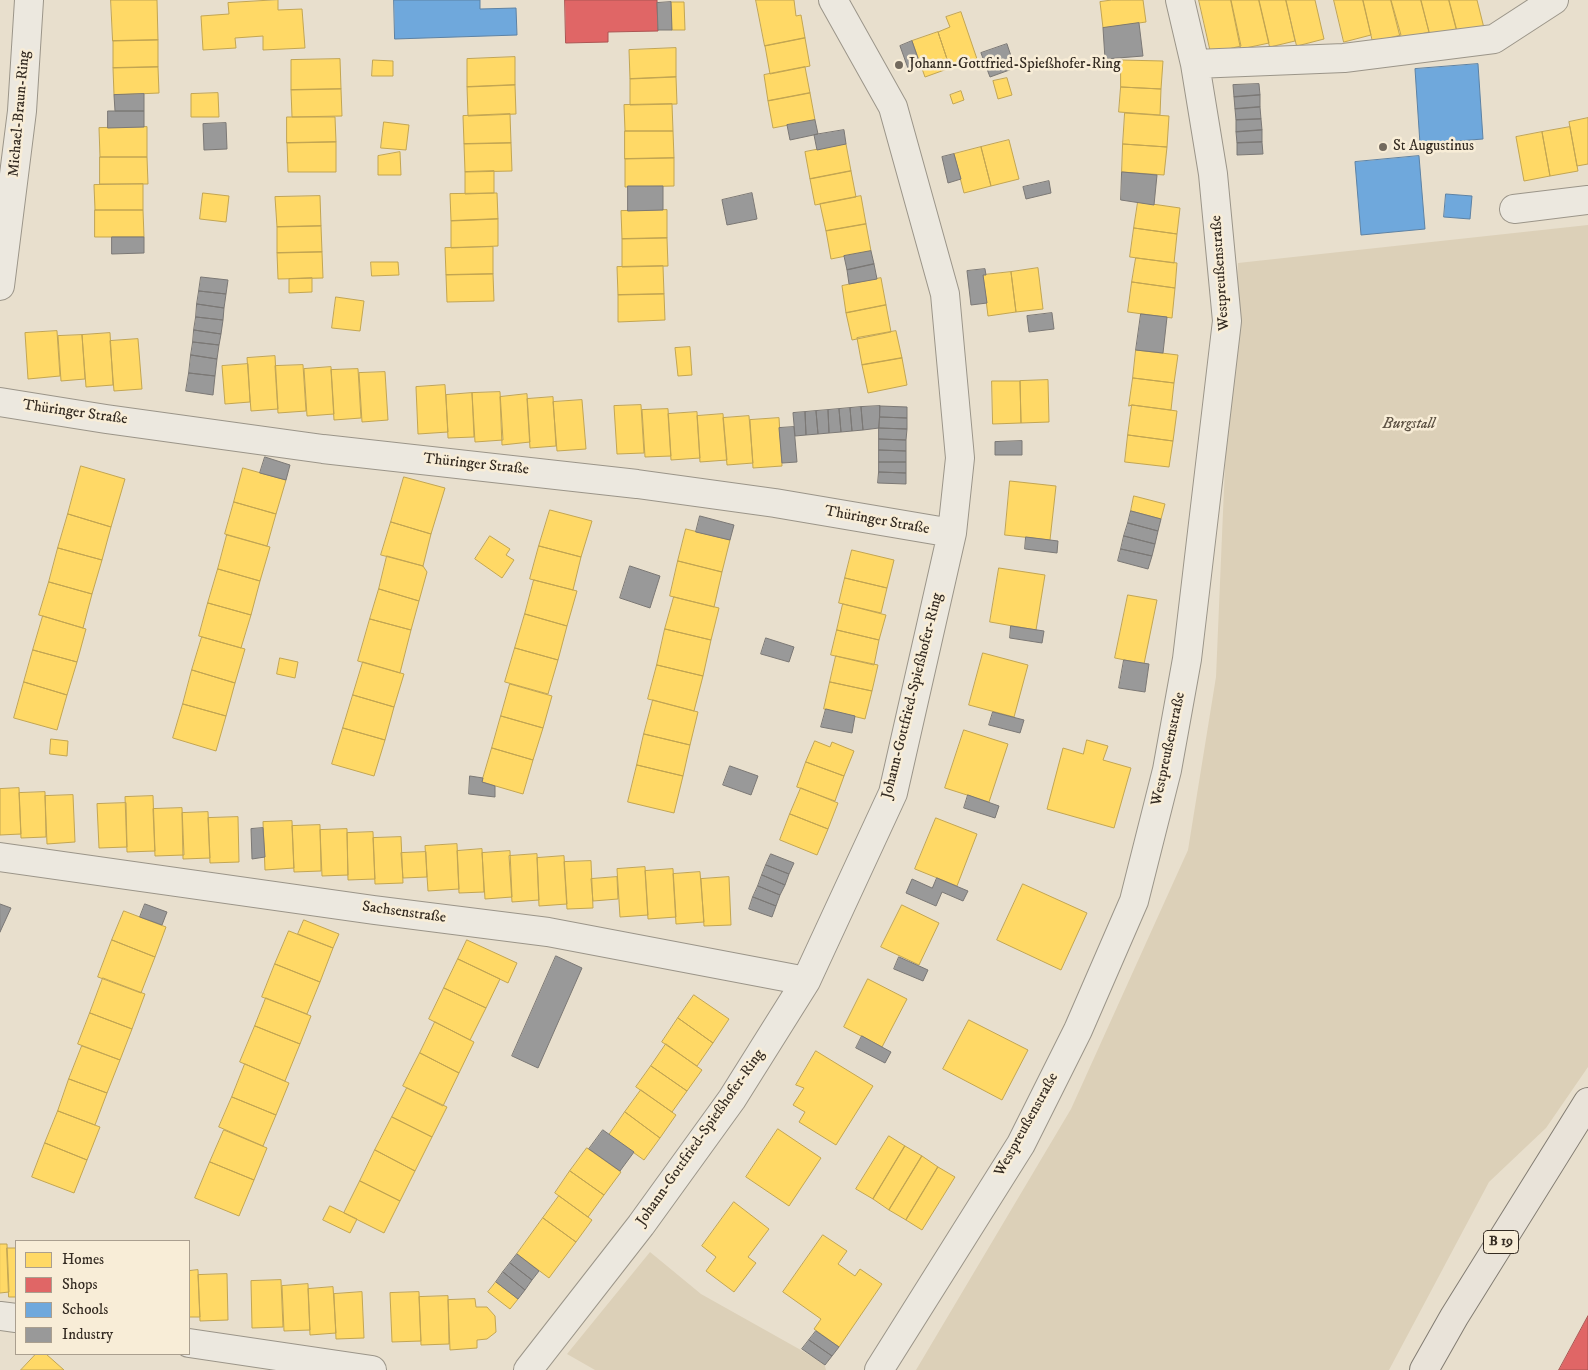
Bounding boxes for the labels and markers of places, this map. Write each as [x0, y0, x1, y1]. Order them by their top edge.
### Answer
place label: Johann-Gottfried-Spießhofer-Ring [909, 56, 1121, 74]
marker: Johann-Gottfried-Spießhofer-Ring [893, 59, 905, 71]
place label: St Augustinus [1393, 138, 1474, 156]
marker: St Augustinus [1377, 141, 1389, 153]

